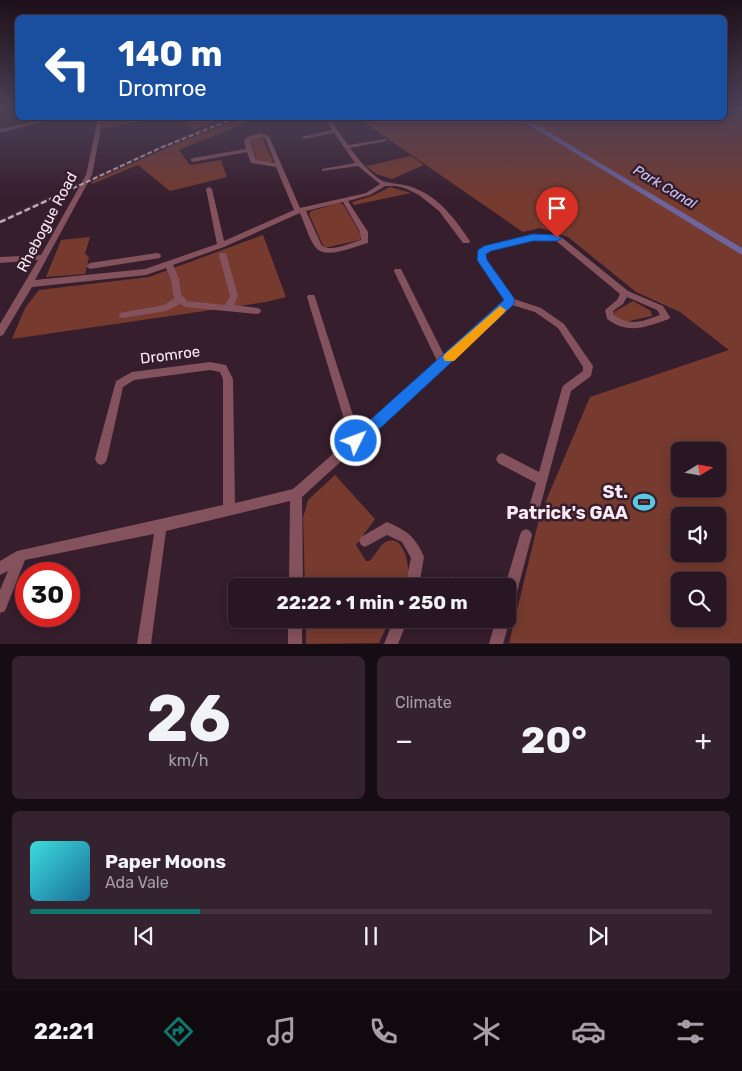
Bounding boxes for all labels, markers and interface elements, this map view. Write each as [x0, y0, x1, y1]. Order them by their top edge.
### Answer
text: 140 m [118, 33, 223, 75]
icon: left [35, 35, 100, 100]
text: Dromroe [118, 75, 207, 102]
water label: Park Canal [630, 161, 700, 213]
street label: Rhebogue Road [13, 169, 81, 275]
pin [536, 187, 578, 238]
icon: arrive [543, 194, 571, 222]
street label: Dromroe [139, 342, 201, 368]
position arrow [329, 414, 381, 466]
north arrow [671, 442, 726, 498]
map controls [671, 442, 726, 627]
place label: St. Patrick's GAA [506, 481, 628, 524]
sports icon: St. Patrick's GAA [631, 489, 657, 515]
button: sound [671, 507, 726, 562]
speed limit sign: 30 [15, 562, 80, 627]
button: search [671, 572, 726, 627]
text: 22:22 · 1 min · 250 m [276, 591, 468, 614]
text: 26 [146, 680, 231, 757]
text: Climate [395, 693, 452, 712]
text: 20° [521, 717, 587, 763]
text: − [395, 724, 413, 757]
text: + [695, 724, 712, 757]
text: km/h [169, 751, 208, 770]
text: Paper Moons [105, 850, 226, 873]
text: Ada Vale [105, 873, 169, 892]
icon: previous [130, 922, 158, 950]
icon: pause [357, 922, 385, 950]
icon: next [584, 922, 612, 950]
icon: directions [161, 1014, 196, 1049]
icon: music [264, 1014, 299, 1049]
icon: phone [366, 1014, 401, 1049]
icon: climate [469, 1014, 504, 1049]
icon: car [571, 1014, 606, 1049]
icon: filters [673, 1014, 708, 1049]
text: 22:21 [34, 1018, 94, 1045]

